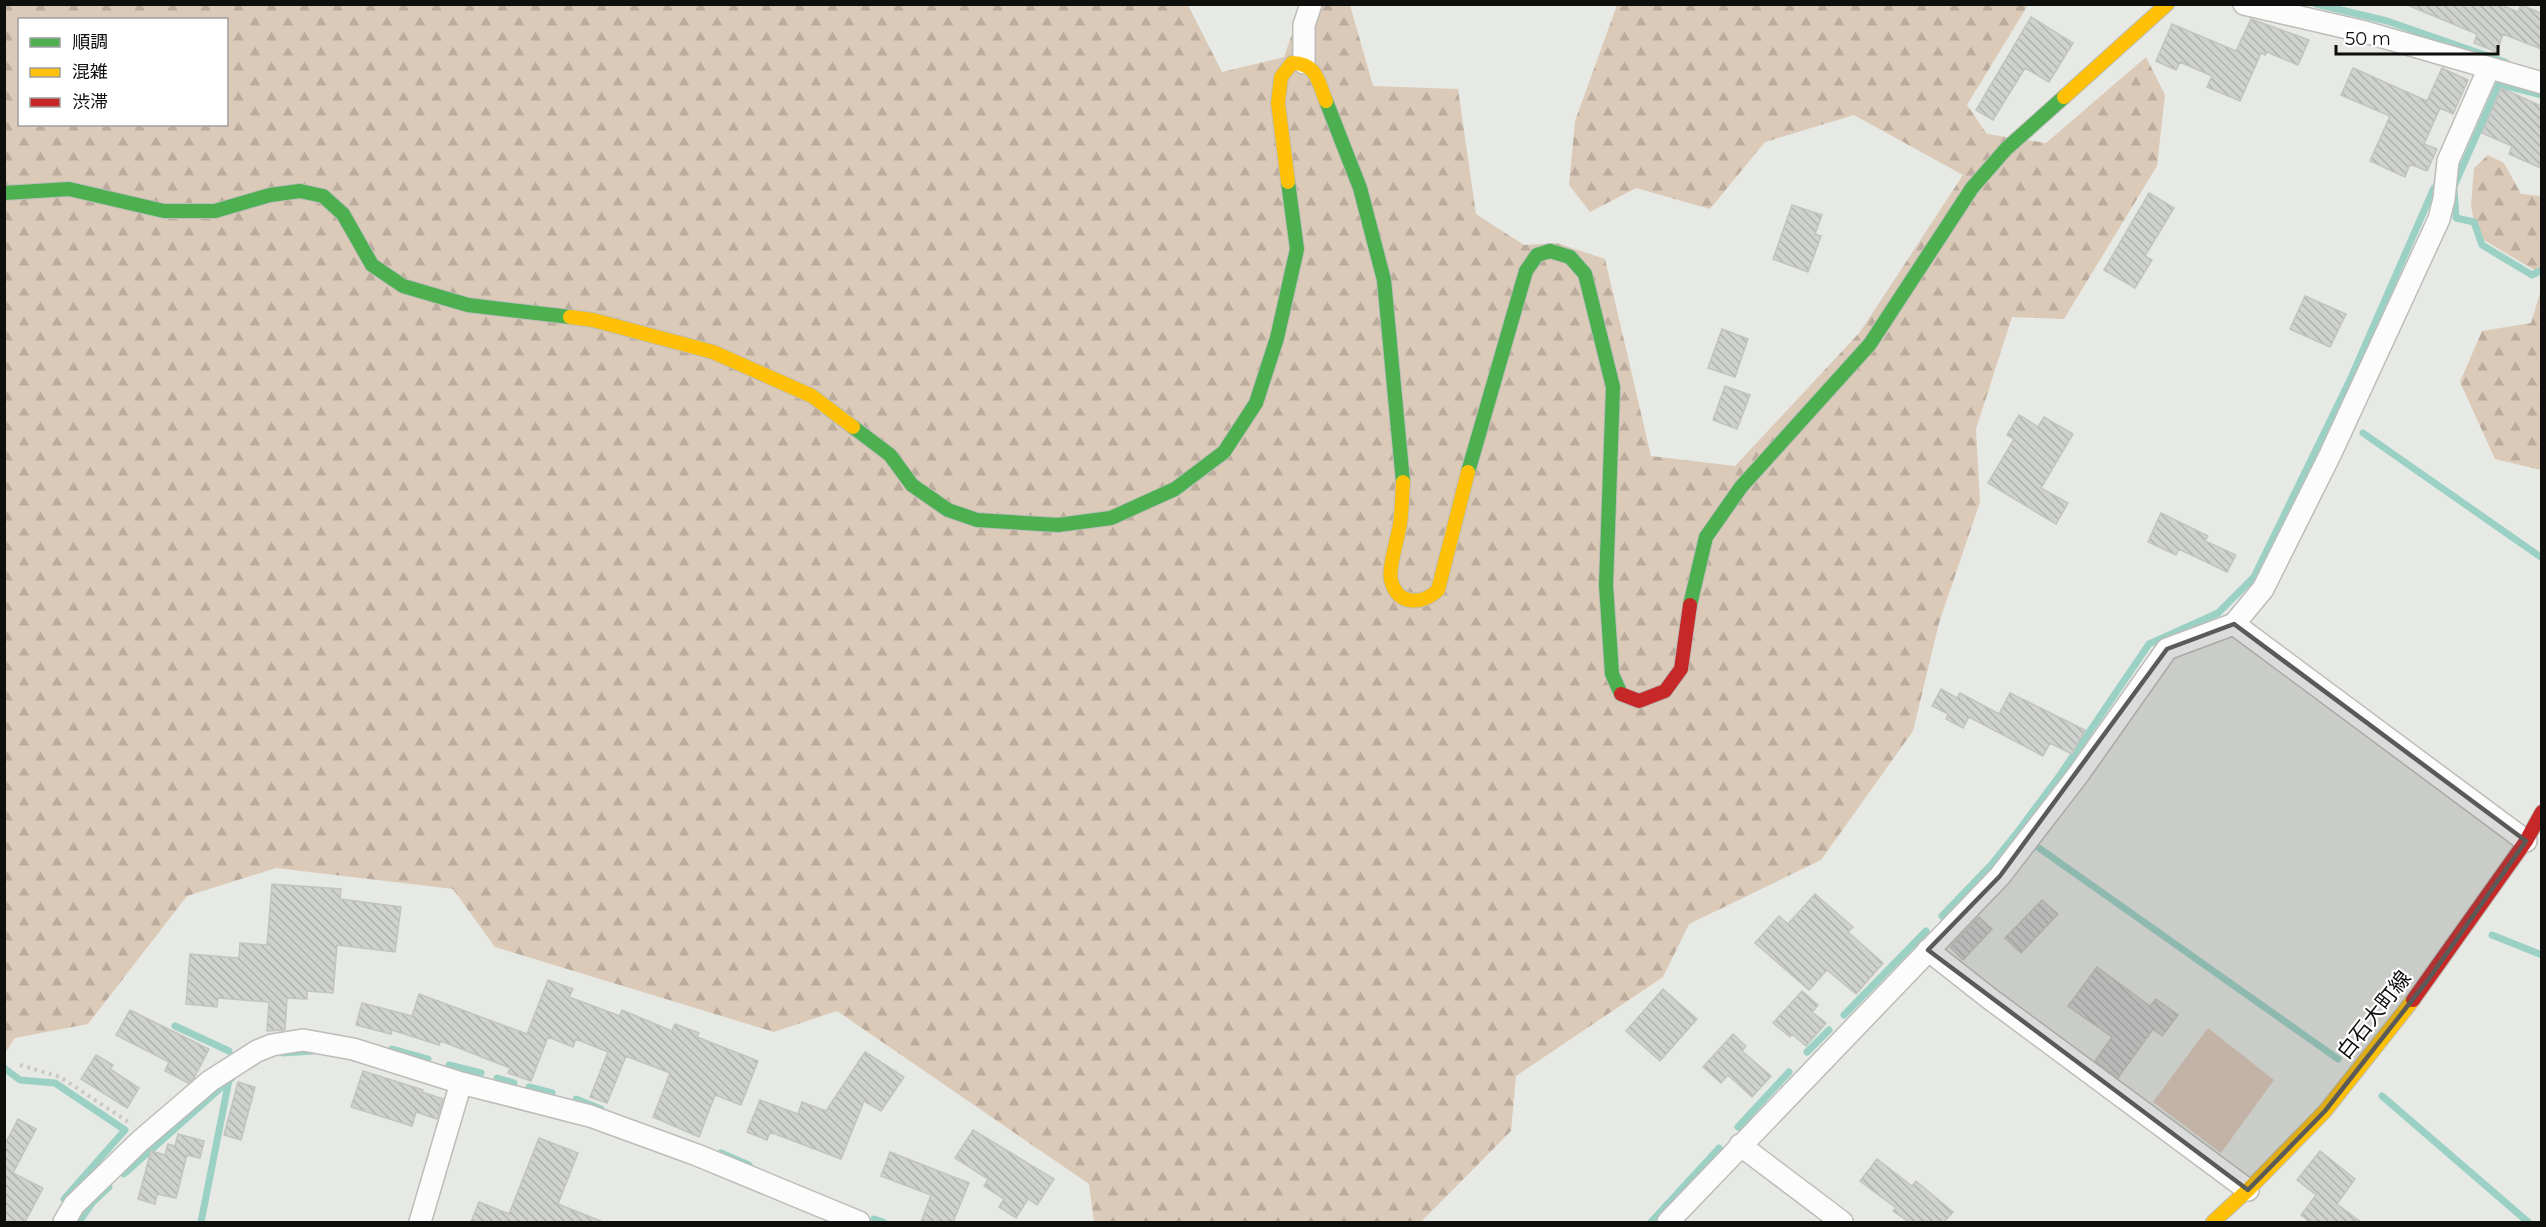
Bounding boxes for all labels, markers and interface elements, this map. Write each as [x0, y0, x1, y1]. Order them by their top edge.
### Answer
legend [18, 18, 228, 126]
scale bar [2336, 18, 2498, 56]
text: 50 m [2345, 28, 2391, 50]
text: 順調 [72, 31, 108, 53]
text: 混雑 [72, 61, 108, 83]
text: 渋滞 [72, 91, 108, 113]
street label: 白石大町線 [2331, 966, 2416, 1064]

